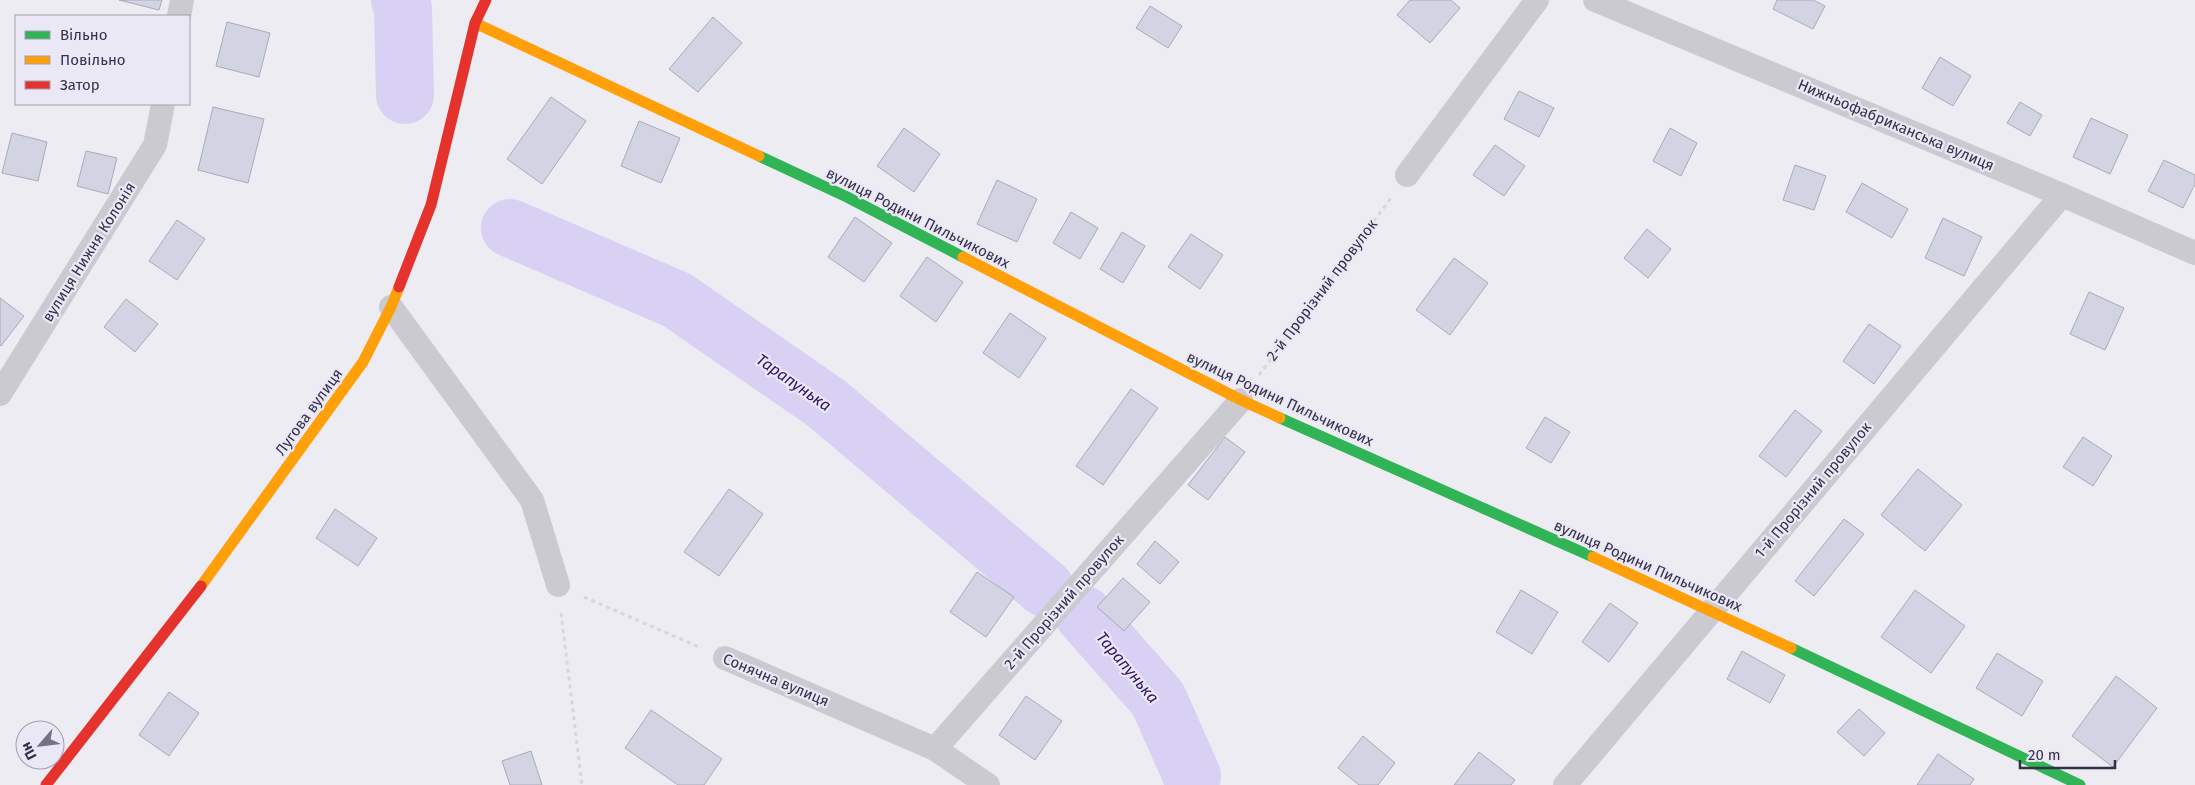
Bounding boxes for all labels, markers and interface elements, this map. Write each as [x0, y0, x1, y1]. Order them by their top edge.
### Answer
legend [15, 15, 190, 105]
text: Вільно [60, 26, 107, 44]
text: Повільно [60, 51, 126, 69]
street label: Нижньофабриканська вулиця [1795, 75, 1997, 175]
text: Затор [60, 76, 100, 94]
street label: вулиця Родини Пильчикових [823, 164, 1014, 273]
street label: вулиця Нижня Колонія [39, 179, 139, 325]
street label: 2-й Прорізний провулок [1263, 215, 1381, 364]
street label: вулиця Родини Пильчикових [1184, 348, 1377, 451]
water label: Тарапунька [753, 350, 835, 415]
street label: Лугова вулиця [272, 365, 346, 459]
street label: 1-й Прорізний провулок [1751, 418, 1875, 562]
street label: вулиця Родини Пильчикових [1551, 516, 1745, 616]
street label: 2-й Прорізний провулок [1000, 531, 1128, 673]
water label: Тарапунька [1092, 628, 1163, 707]
street label: Сонячна вулиця [720, 650, 832, 710]
north arrow [15, 720, 65, 770]
scale bar [2020, 738, 2115, 770]
text: Пн [17, 739, 41, 763]
text: 20 m [2028, 746, 2061, 764]

